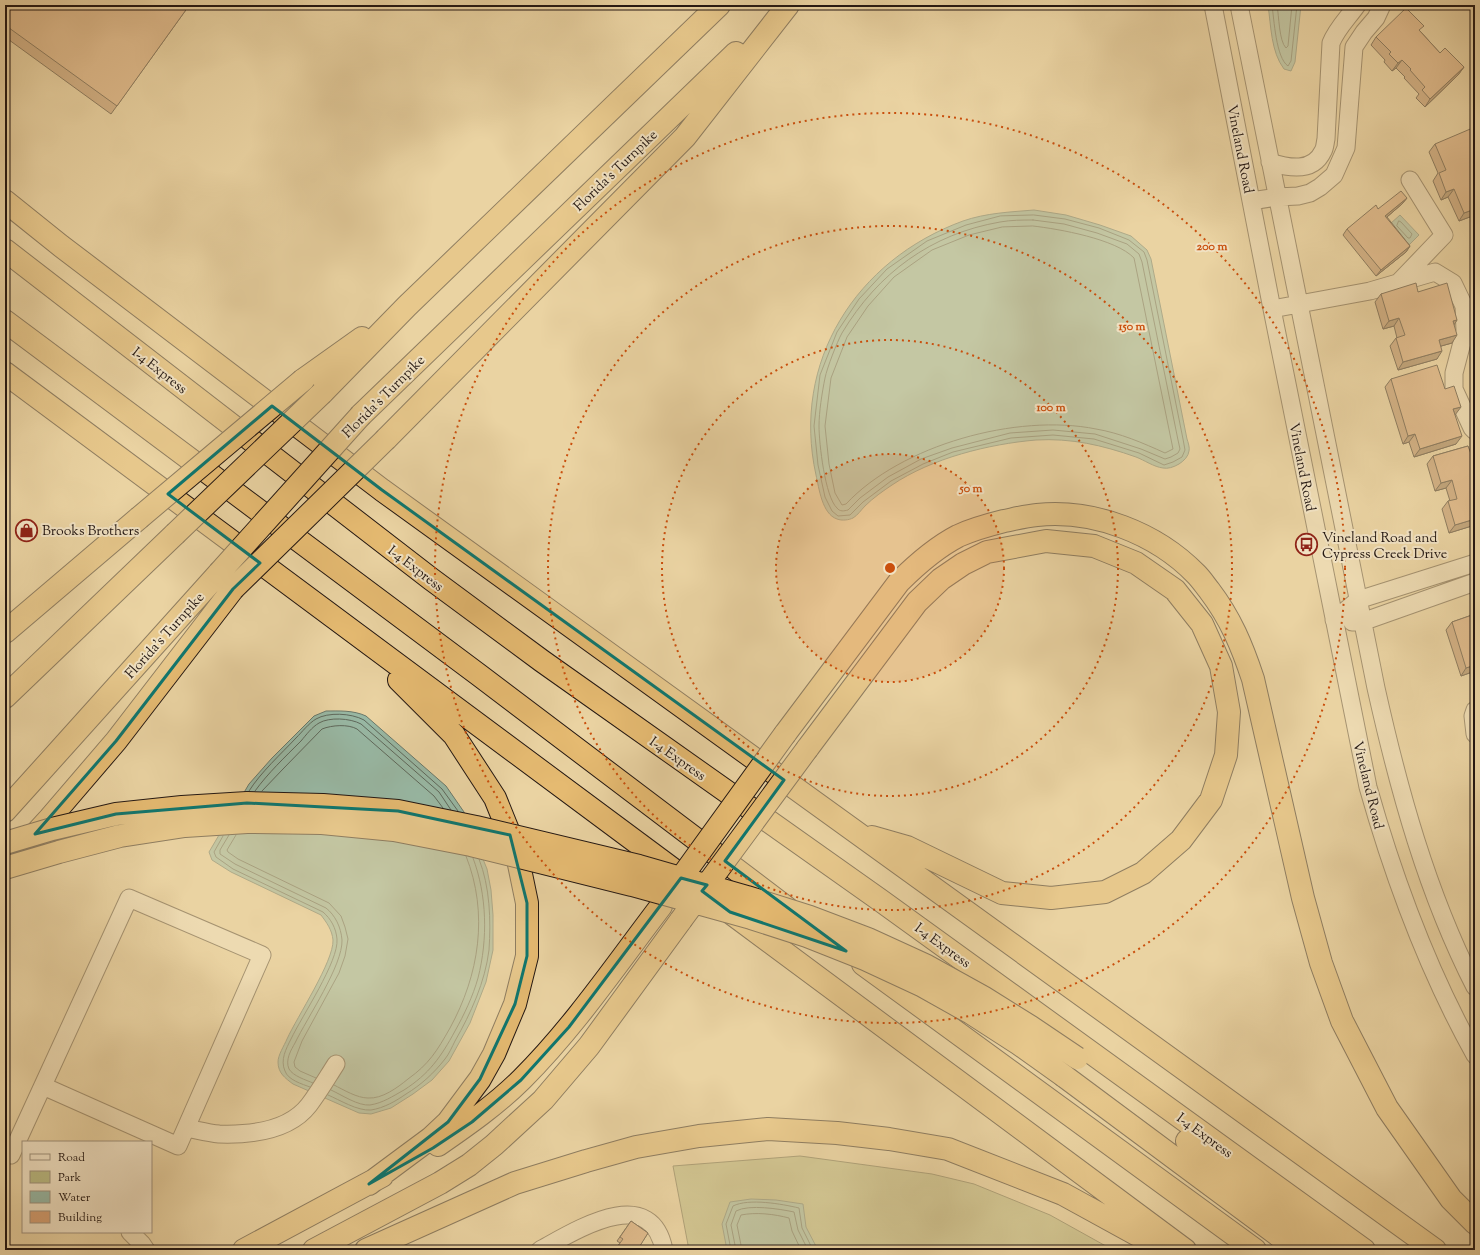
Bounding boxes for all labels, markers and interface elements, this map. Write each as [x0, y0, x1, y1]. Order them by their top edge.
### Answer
street label: Vineland Road [1221, 103, 1257, 195]
street label: Florida's Turnpike [570, 126, 663, 217]
text: 200 m [1197, 238, 1227, 256]
text: 150 m [1117, 318, 1146, 336]
street label: I-4 Express [127, 344, 191, 400]
street label: Florida's Turnpike [338, 351, 430, 443]
text: 100 m [1035, 399, 1066, 417]
street label: Vineland Road [1283, 421, 1319, 513]
text: 50 m [959, 480, 983, 498]
shop icon: Brooks Brothers [14, 517, 40, 543]
place label: Brooks Brothers [42, 522, 139, 542]
place label: Vineland Road and Cypress Creek Drive [1322, 529, 1447, 565]
bus stop icon: Vineland Road and Cypress Creek Drive [1293, 532, 1319, 558]
street label: I-4 Express [383, 542, 447, 597]
centre of rings [883, 561, 897, 575]
street label: Florida's Turnpike [121, 589, 210, 684]
street label: I-4 Express [644, 733, 709, 787]
street label: Vineland Road [1346, 739, 1388, 832]
street label: I-4 Express [910, 919, 974, 974]
street label: I-4 Express [1172, 1109, 1236, 1164]
legend [22, 1141, 152, 1233]
text: Road [58, 1149, 85, 1167]
text: Park [58, 1169, 81, 1187]
text: Water [58, 1189, 91, 1207]
text: Building [58, 1209, 102, 1227]

